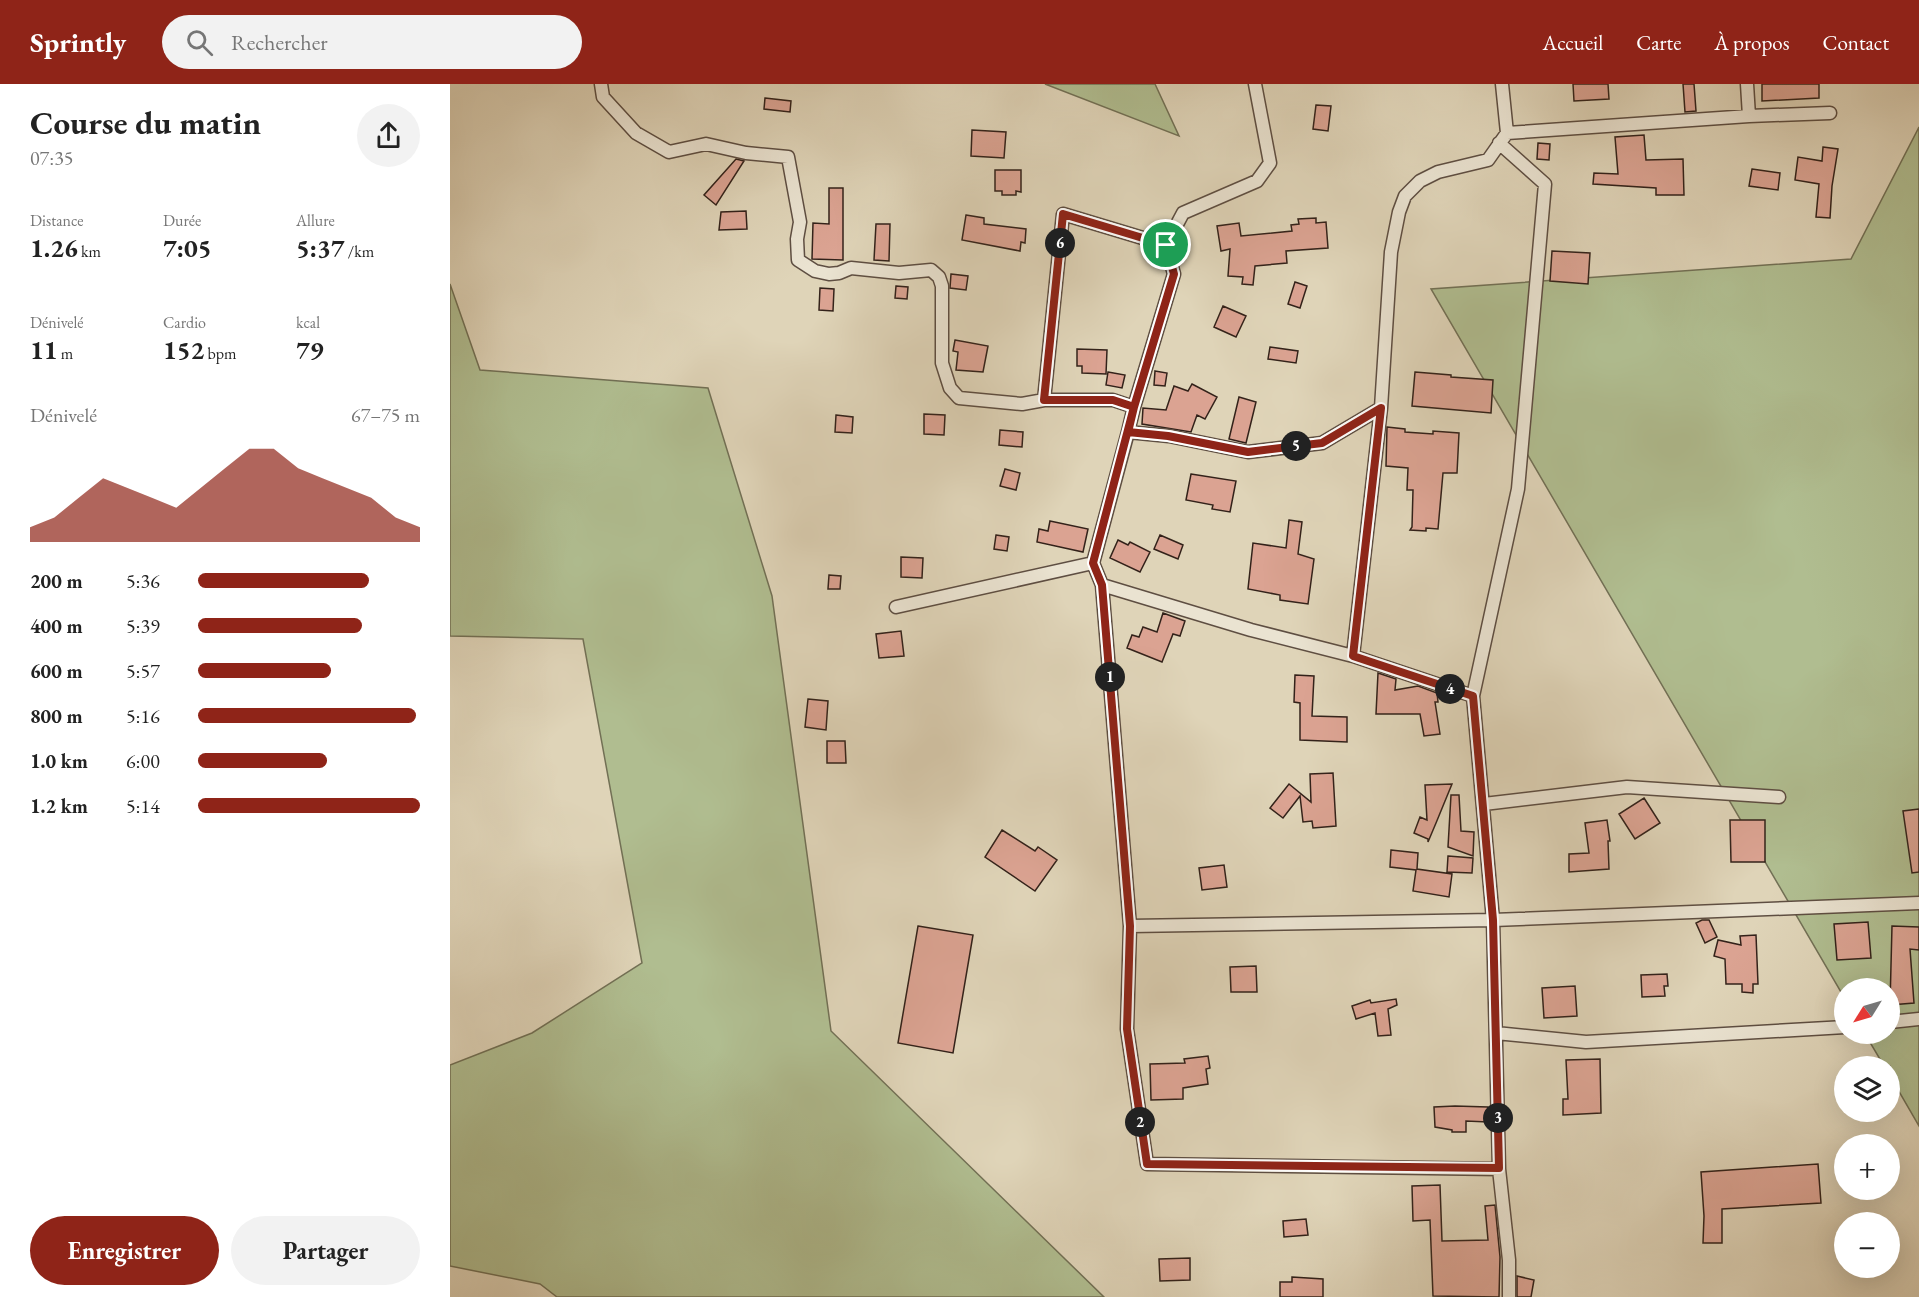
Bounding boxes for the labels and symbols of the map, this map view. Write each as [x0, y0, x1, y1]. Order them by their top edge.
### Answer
pin [1140, 219, 1191, 270]
pin: 6 [1045, 228, 1075, 258]
pin: 5 [1281, 431, 1311, 461]
pin: 1 [1095, 662, 1125, 692]
pin: 4 [1435, 674, 1465, 704]
north arrow [1834, 978, 1900, 1044]
pin: 3 [1483, 1103, 1513, 1133]
pin: 2 [1125, 1107, 1155, 1137]

